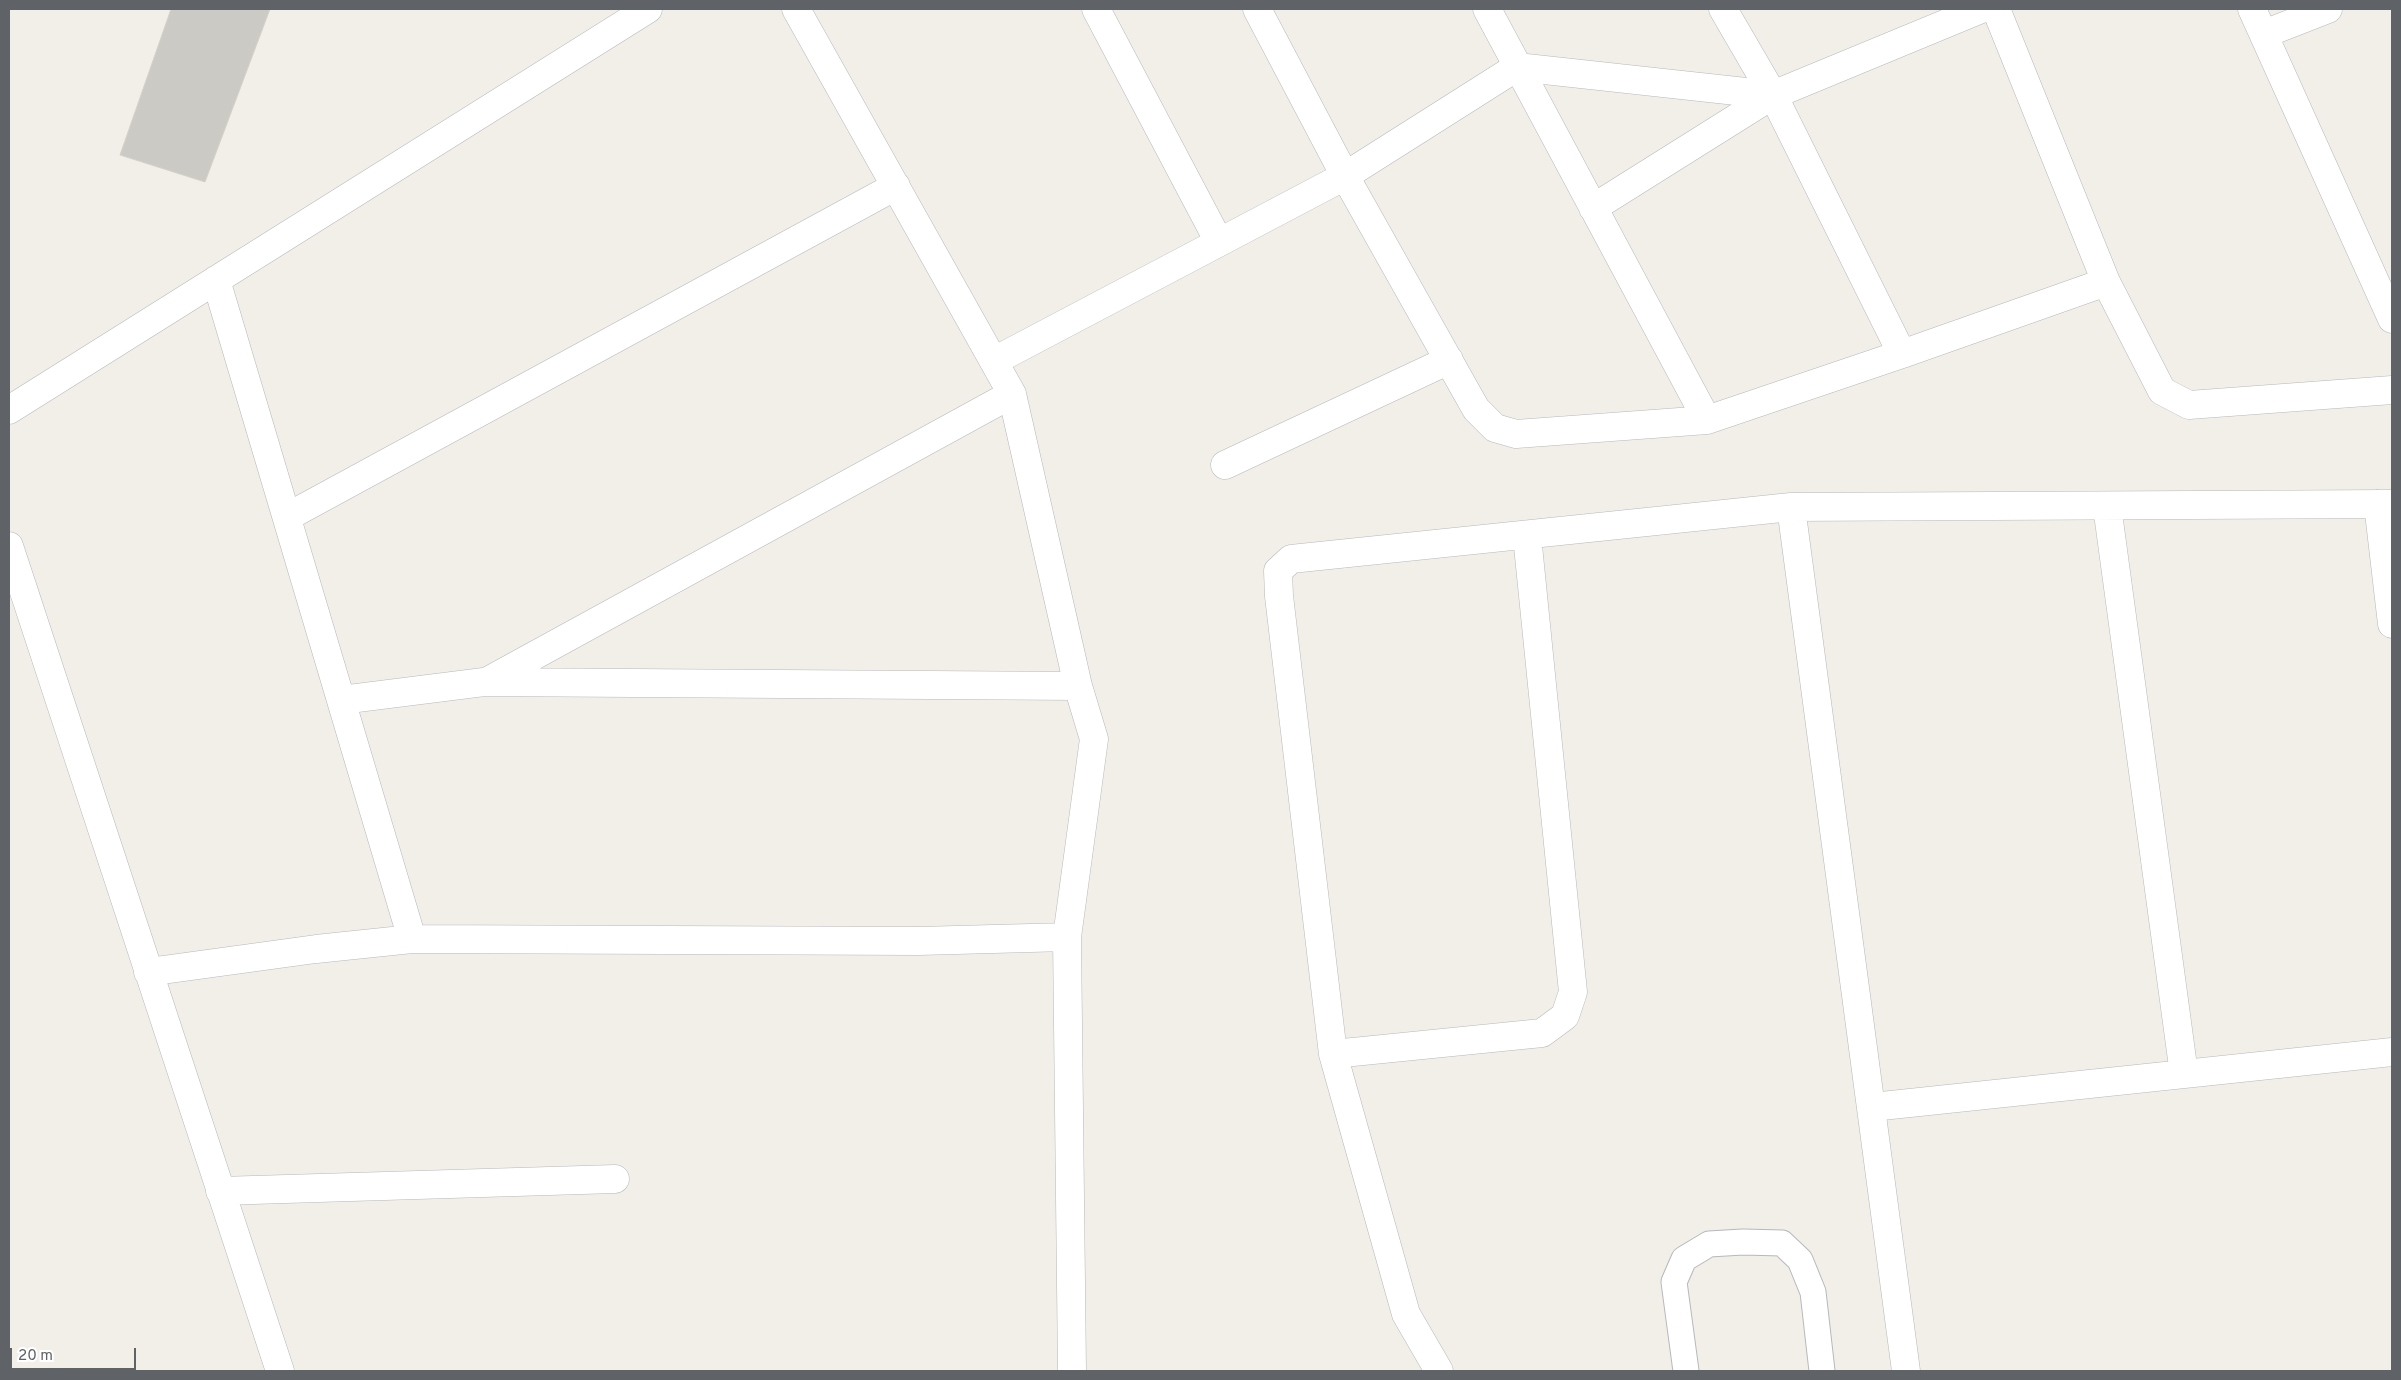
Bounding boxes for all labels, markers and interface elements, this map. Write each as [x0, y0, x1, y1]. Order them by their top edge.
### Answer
scale bar [12, 1338, 139, 1370]
text: 20 m [18, 1347, 53, 1366]

